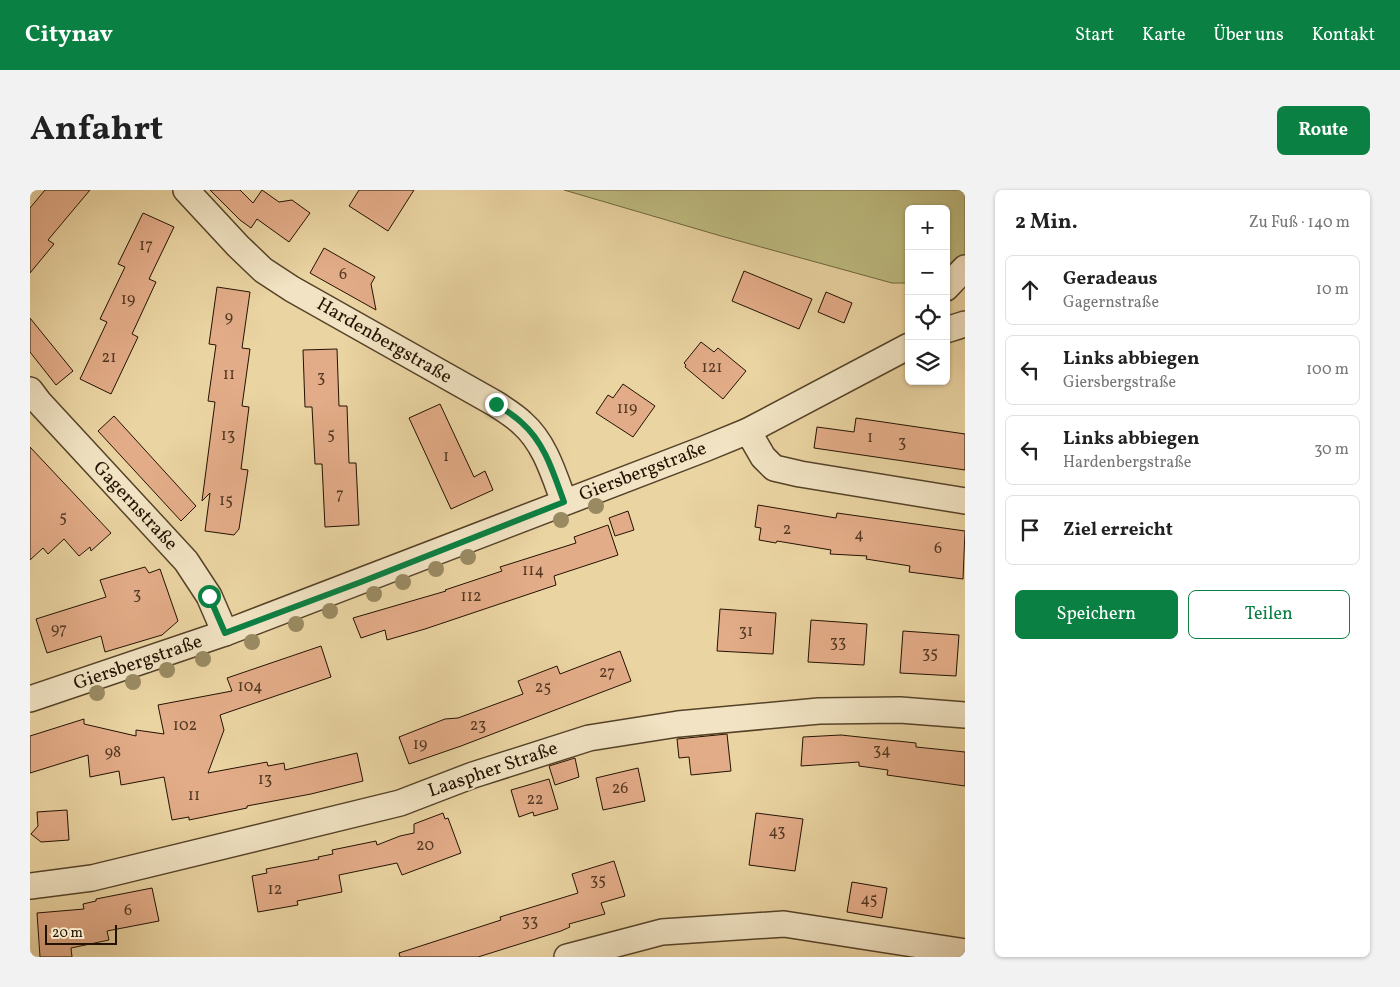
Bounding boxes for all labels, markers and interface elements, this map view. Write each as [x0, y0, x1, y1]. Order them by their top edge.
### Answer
text: Citynav [25, 18, 113, 52]
text: Start [1075, 23, 1114, 48]
text: Karte [1142, 23, 1186, 48]
text: Über uns [1214, 23, 1284, 48]
text: Kontakt [1312, 23, 1375, 48]
text: Anfahrt [30, 106, 163, 154]
button: Route [1277, 106, 1370, 155]
map controls [905, 205, 950, 385]
button: + [905, 205, 950, 250]
text: 2 Min. [1015, 208, 1078, 237]
text: Zu Fuß · 140 m [1249, 212, 1350, 234]
house number: 17 [139, 235, 153, 257]
button: − [905, 250, 950, 295]
house number: 6 [339, 264, 347, 286]
text: Geradeaus [1063, 266, 1158, 292]
icon: ahead [1016, 276, 1044, 304]
text: 10 m [1316, 279, 1349, 301]
house number: 19 [121, 289, 135, 311]
street label: Hardenbergstraße [311, 292, 457, 390]
text: Gagernstraße [1063, 292, 1159, 314]
button: locate [905, 295, 950, 340]
house number: 9 [225, 307, 233, 329]
button: layers [905, 340, 950, 385]
text: Links abbiegen [1063, 346, 1200, 372]
house number: 21 [102, 347, 116, 369]
icon: left [1016, 356, 1044, 384]
house number: 121 [701, 357, 723, 379]
text: 100 m [1306, 359, 1349, 381]
house number: 11 [223, 364, 235, 386]
house number: 3 [317, 367, 325, 389]
text: Giersbergstraße [1063, 372, 1176, 394]
route end [485, 393, 508, 416]
house number: 119 [617, 398, 637, 420]
house number: 5 [327, 424, 335, 446]
house number: 13 [221, 425, 235, 447]
text: Links abbiegen [1063, 426, 1200, 452]
house number: 1 [867, 427, 873, 449]
house number: 3 [898, 432, 906, 454]
street label: Giersbergstraße [576, 436, 710, 508]
icon: left [1016, 436, 1044, 464]
text: 30 m [1314, 439, 1349, 461]
house number: 1 [443, 446, 449, 468]
text: Hardenbergstraße [1063, 452, 1191, 474]
street label: Gagernstraße [87, 455, 183, 557]
house number: 7 [336, 484, 344, 506]
house number: 15 [219, 490, 233, 512]
house number: 5 [59, 507, 67, 529]
icon: arrive [1016, 516, 1044, 544]
text: Ziel erreicht [1063, 517, 1173, 543]
house number: 2 [783, 519, 791, 541]
house number: 4 [854, 524, 864, 546]
house number: 6 [934, 538, 942, 560]
house number: 114 [522, 560, 544, 582]
house number: 3 [133, 584, 141, 606]
route start [198, 585, 221, 608]
house number: 112 [460, 586, 482, 608]
button: Speichern [1015, 590, 1178, 639]
button: Teilen [1188, 590, 1350, 639]
house number: 97 [51, 619, 67, 641]
house number: 31 [739, 621, 753, 643]
street label: Giersbergstraße [70, 629, 206, 697]
house number: 33 [830, 632, 846, 654]
house number: 35 [922, 643, 938, 665]
house number: 27 [599, 662, 615, 684]
house number: 104 [238, 676, 262, 698]
house number: 25 [535, 677, 551, 699]
house number: 102 [173, 715, 197, 737]
house number: 23 [470, 715, 486, 737]
house number: 19 [413, 734, 427, 756]
street label: Laaspher Straße [425, 736, 561, 804]
house number: 34 [873, 740, 891, 762]
house number: 98 [105, 742, 121, 764]
house number: 13 [258, 769, 272, 791]
house number: 26 [612, 778, 628, 800]
house number: 11 [188, 785, 200, 807]
house number: 22 [526, 789, 544, 811]
house number: 43 [768, 821, 786, 843]
house number: 20 [416, 835, 434, 857]
house number: 35 [590, 870, 606, 892]
house number: 12 [268, 879, 282, 901]
house number: 45 [861, 889, 877, 911]
house number: 6 [124, 900, 132, 922]
house number: 33 [522, 911, 538, 933]
scale bar [45, 922, 118, 945]
text: 20 m [52, 924, 83, 943]

